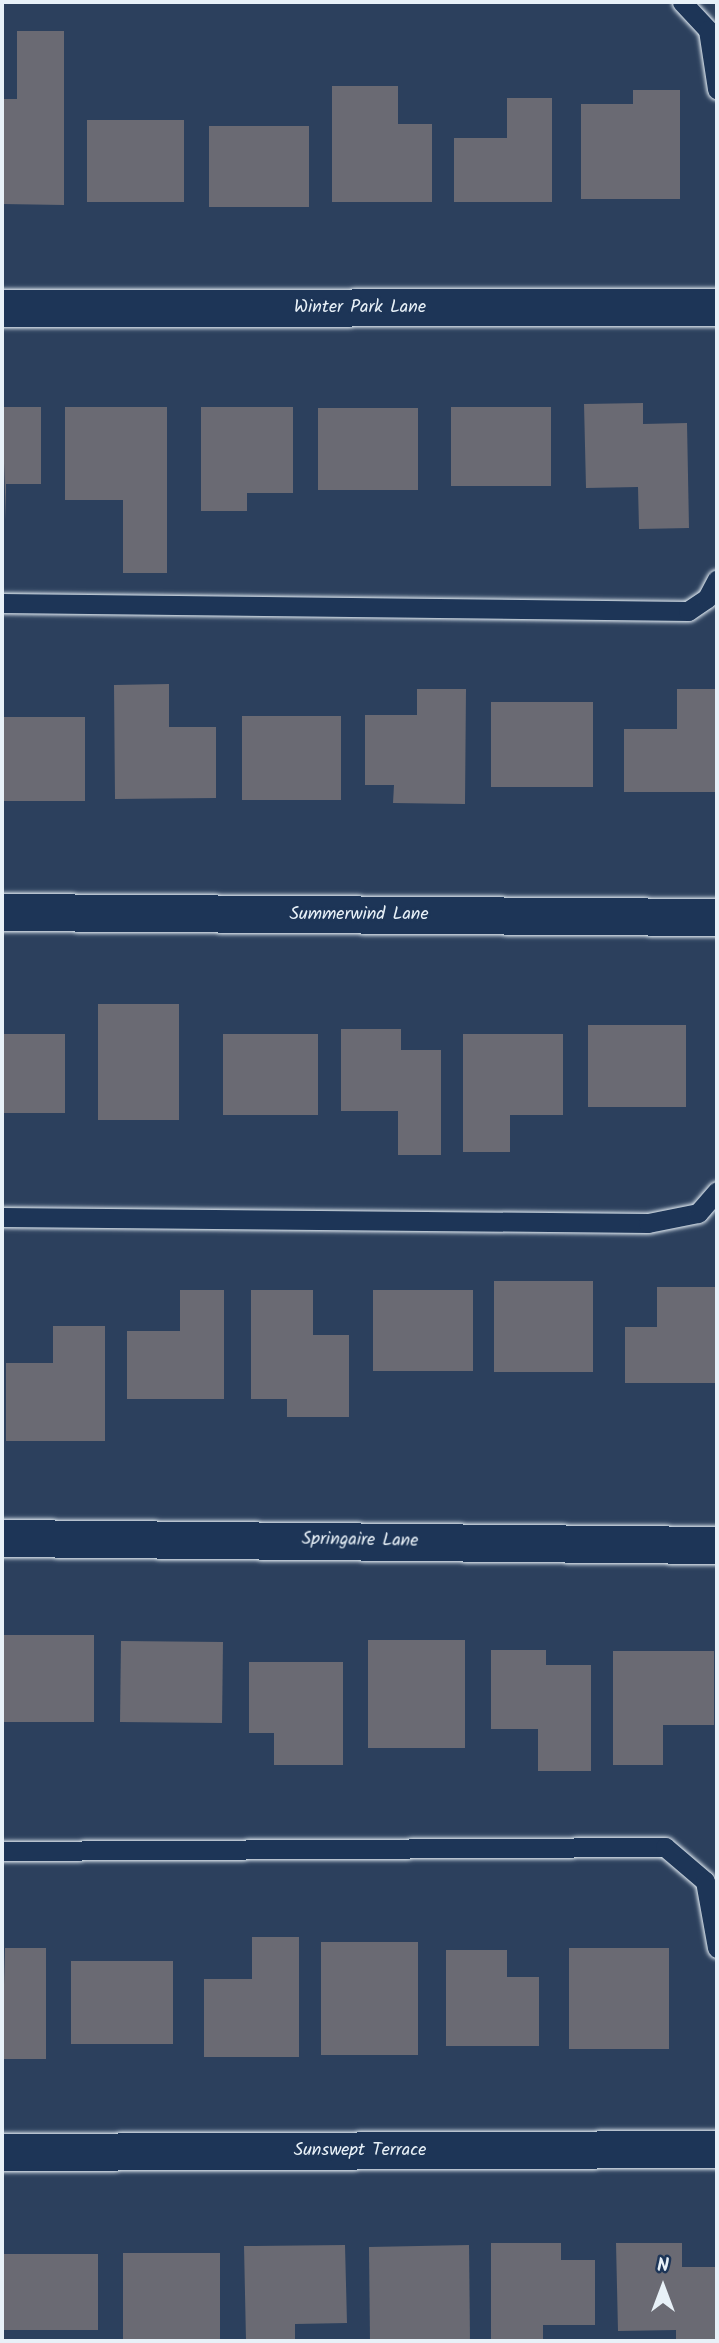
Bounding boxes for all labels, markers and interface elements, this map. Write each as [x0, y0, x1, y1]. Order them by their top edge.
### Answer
street label: Winter Park Lane [294, 297, 426, 319]
street label: Summerwind Lane [289, 904, 429, 926]
street label: Springaire Lane [302, 1529, 418, 1553]
street label: Sunswept Terrace [294, 2140, 426, 2162]
text: N [657, 2251, 669, 2281]
north arrow [628, 2252, 698, 2322]

